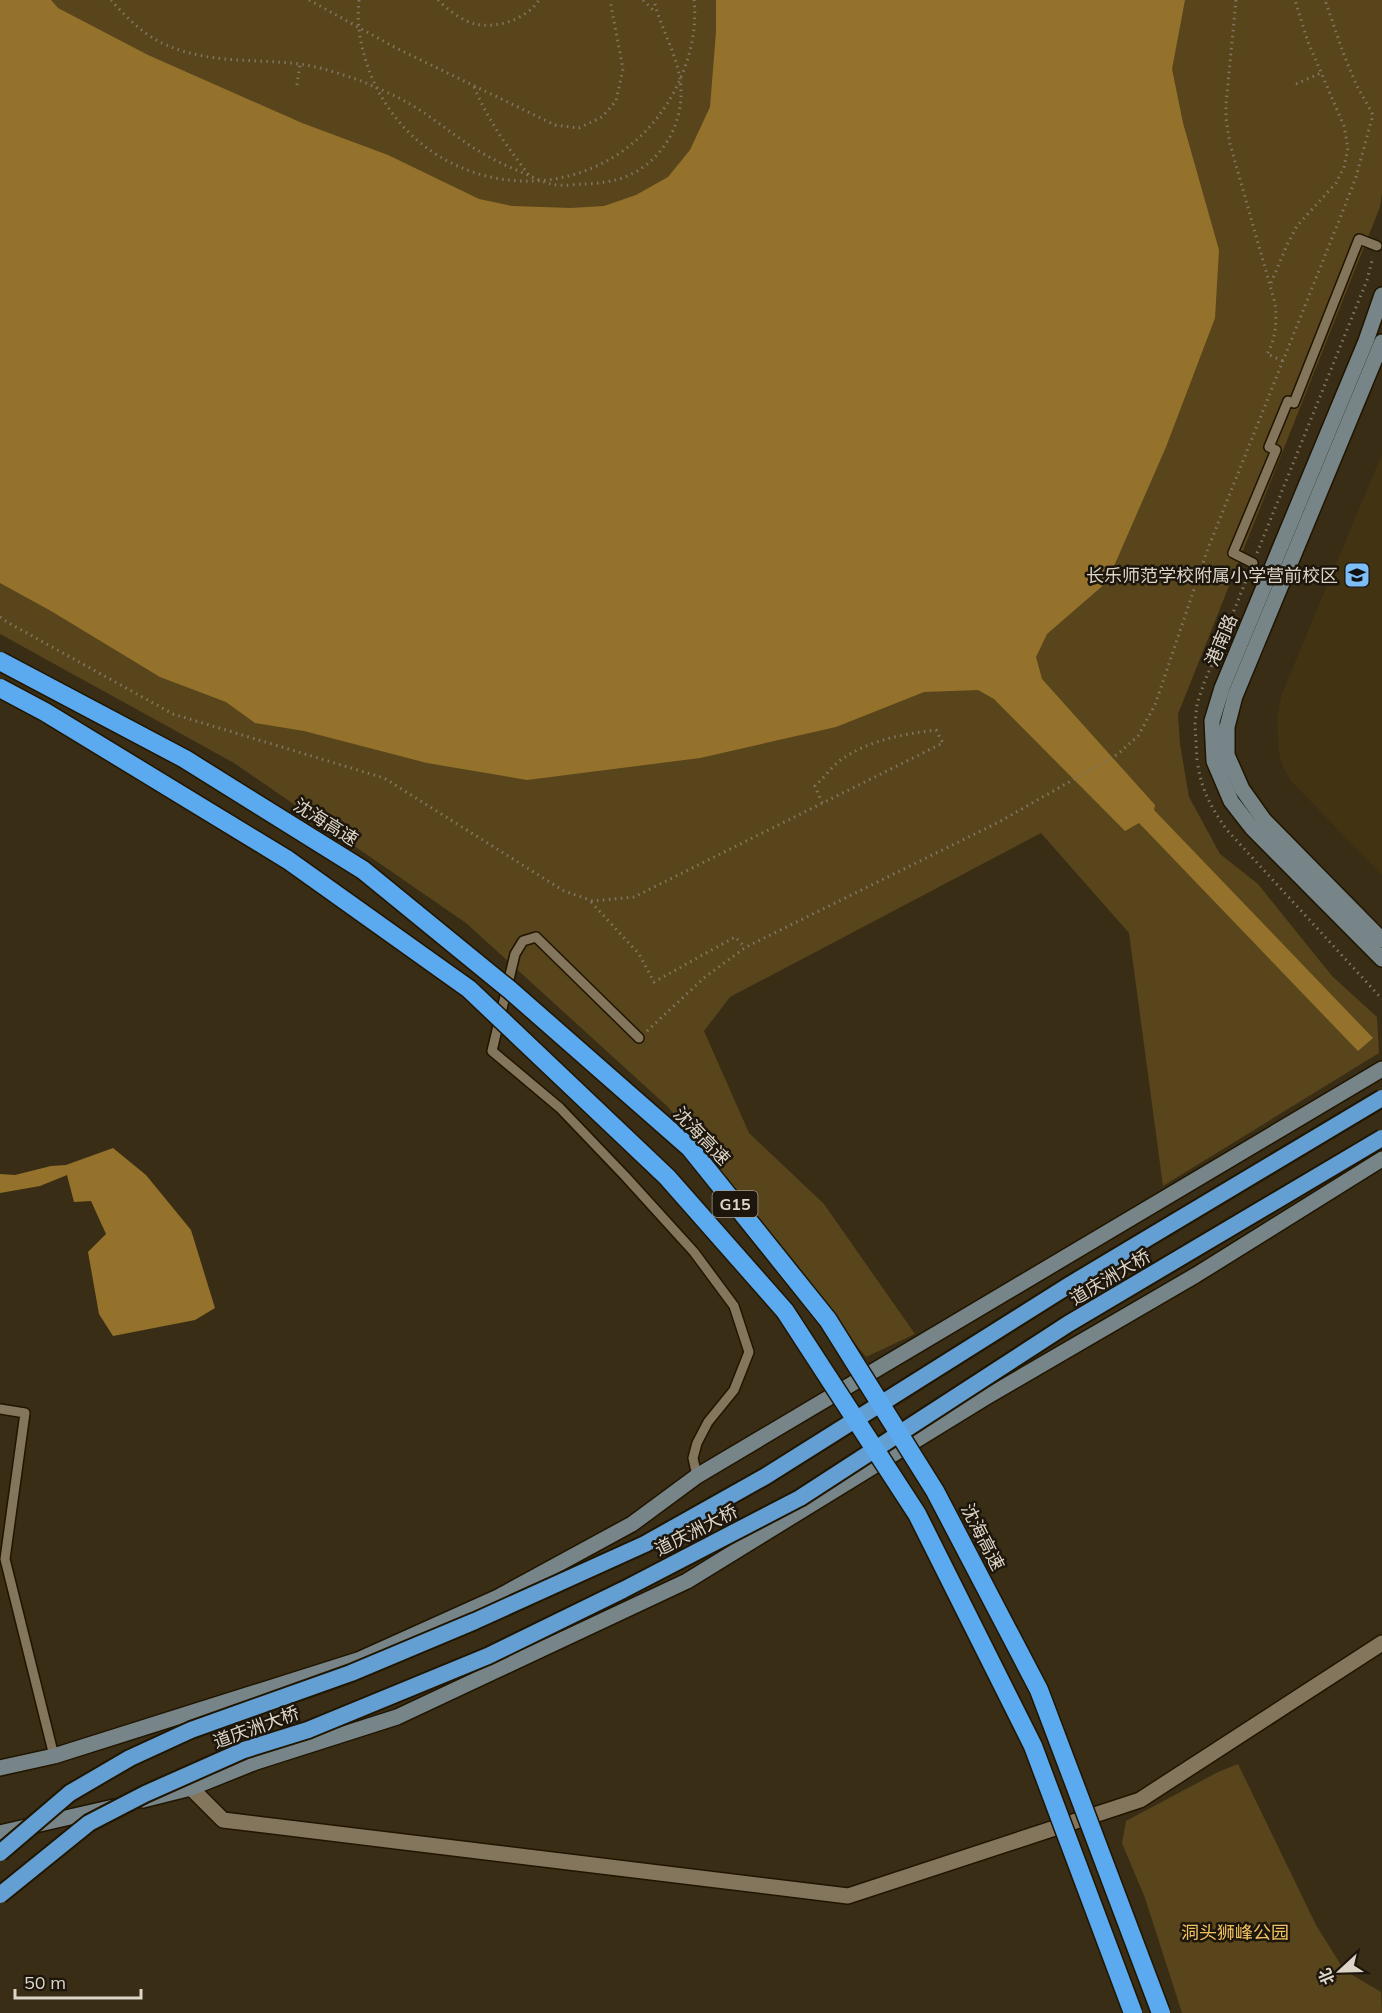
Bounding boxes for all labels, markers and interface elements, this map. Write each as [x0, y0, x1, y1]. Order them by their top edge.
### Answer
school or university icon: 长乐师范学校附属小学营前校区 [1342, 560, 1372, 590]
place label: 长乐师范学校附属小学营前校区 [1086, 564, 1338, 587]
street label: 港南路 [1200, 611, 1242, 669]
street label: 沈海高速 [289, 793, 363, 851]
street label: 沈海高速 [669, 1102, 735, 1170]
road number: G15 [712, 1191, 758, 1217]
street label: 道庆洲大桥 [1066, 1244, 1154, 1310]
street label: 道庆洲大桥 [651, 1499, 741, 1561]
street label: 沈海高速 [956, 1500, 1010, 1574]
street label: 道庆洲大桥 [210, 1701, 302, 1753]
park label: 洞头狮峰公园 [1181, 1921, 1289, 1944]
north arrow [1310, 1941, 1370, 2001]
scale bar [15, 1962, 141, 2000]
text: 北 [1314, 1965, 1338, 1988]
text: 50 m [24, 1971, 66, 1994]

